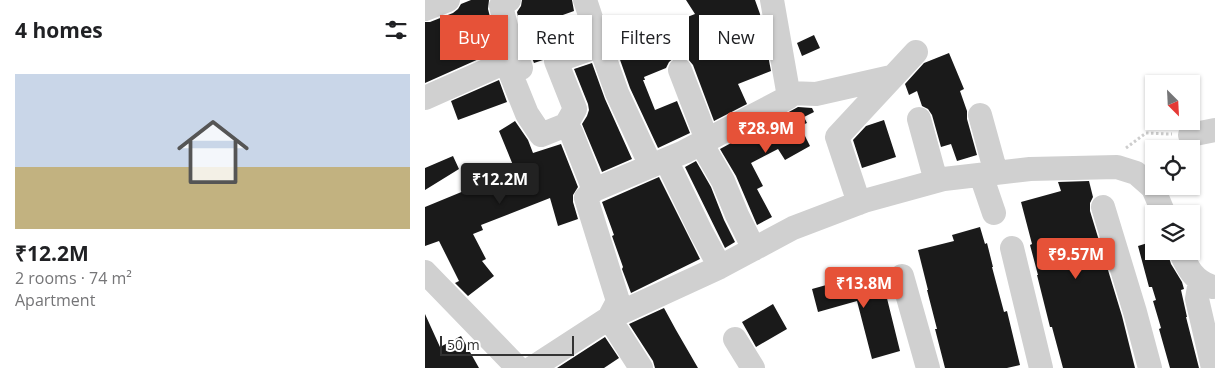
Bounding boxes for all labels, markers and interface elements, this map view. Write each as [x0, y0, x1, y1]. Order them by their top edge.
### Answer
chip: Buy [440, 15, 508, 60]
chip: Rent [518, 15, 592, 60]
chip: Filters [602, 15, 689, 60]
chip: New [699, 15, 773, 60]
text: 4 homes [15, 16, 103, 44]
icon: filters [382, 16, 410, 44]
north arrow [1145, 75, 1200, 130]
map controls [1145, 75, 1200, 260]
icon: home [168, 107, 258, 197]
pin: ₹28.9M [725, 112, 807, 154]
text: ₹28.9M [738, 117, 794, 139]
button: locate [1145, 140, 1200, 195]
pin: ₹12.2M [459, 162, 541, 205]
text: ₹12.2M [472, 168, 528, 190]
button: layers [1145, 205, 1200, 260]
pin: ₹9.57M [1035, 238, 1117, 280]
text: ₹12.2M [15, 239, 89, 267]
text: ₹9.57M [1048, 243, 1104, 265]
pin: ₹13.8M [823, 266, 905, 309]
text: 2 rooms · 74 m² [15, 267, 132, 289]
text: ₹13.8M [836, 272, 892, 294]
text: Apartment [15, 289, 95, 311]
scale bar [440, 333, 574, 356]
text: 50 m [447, 335, 480, 354]

